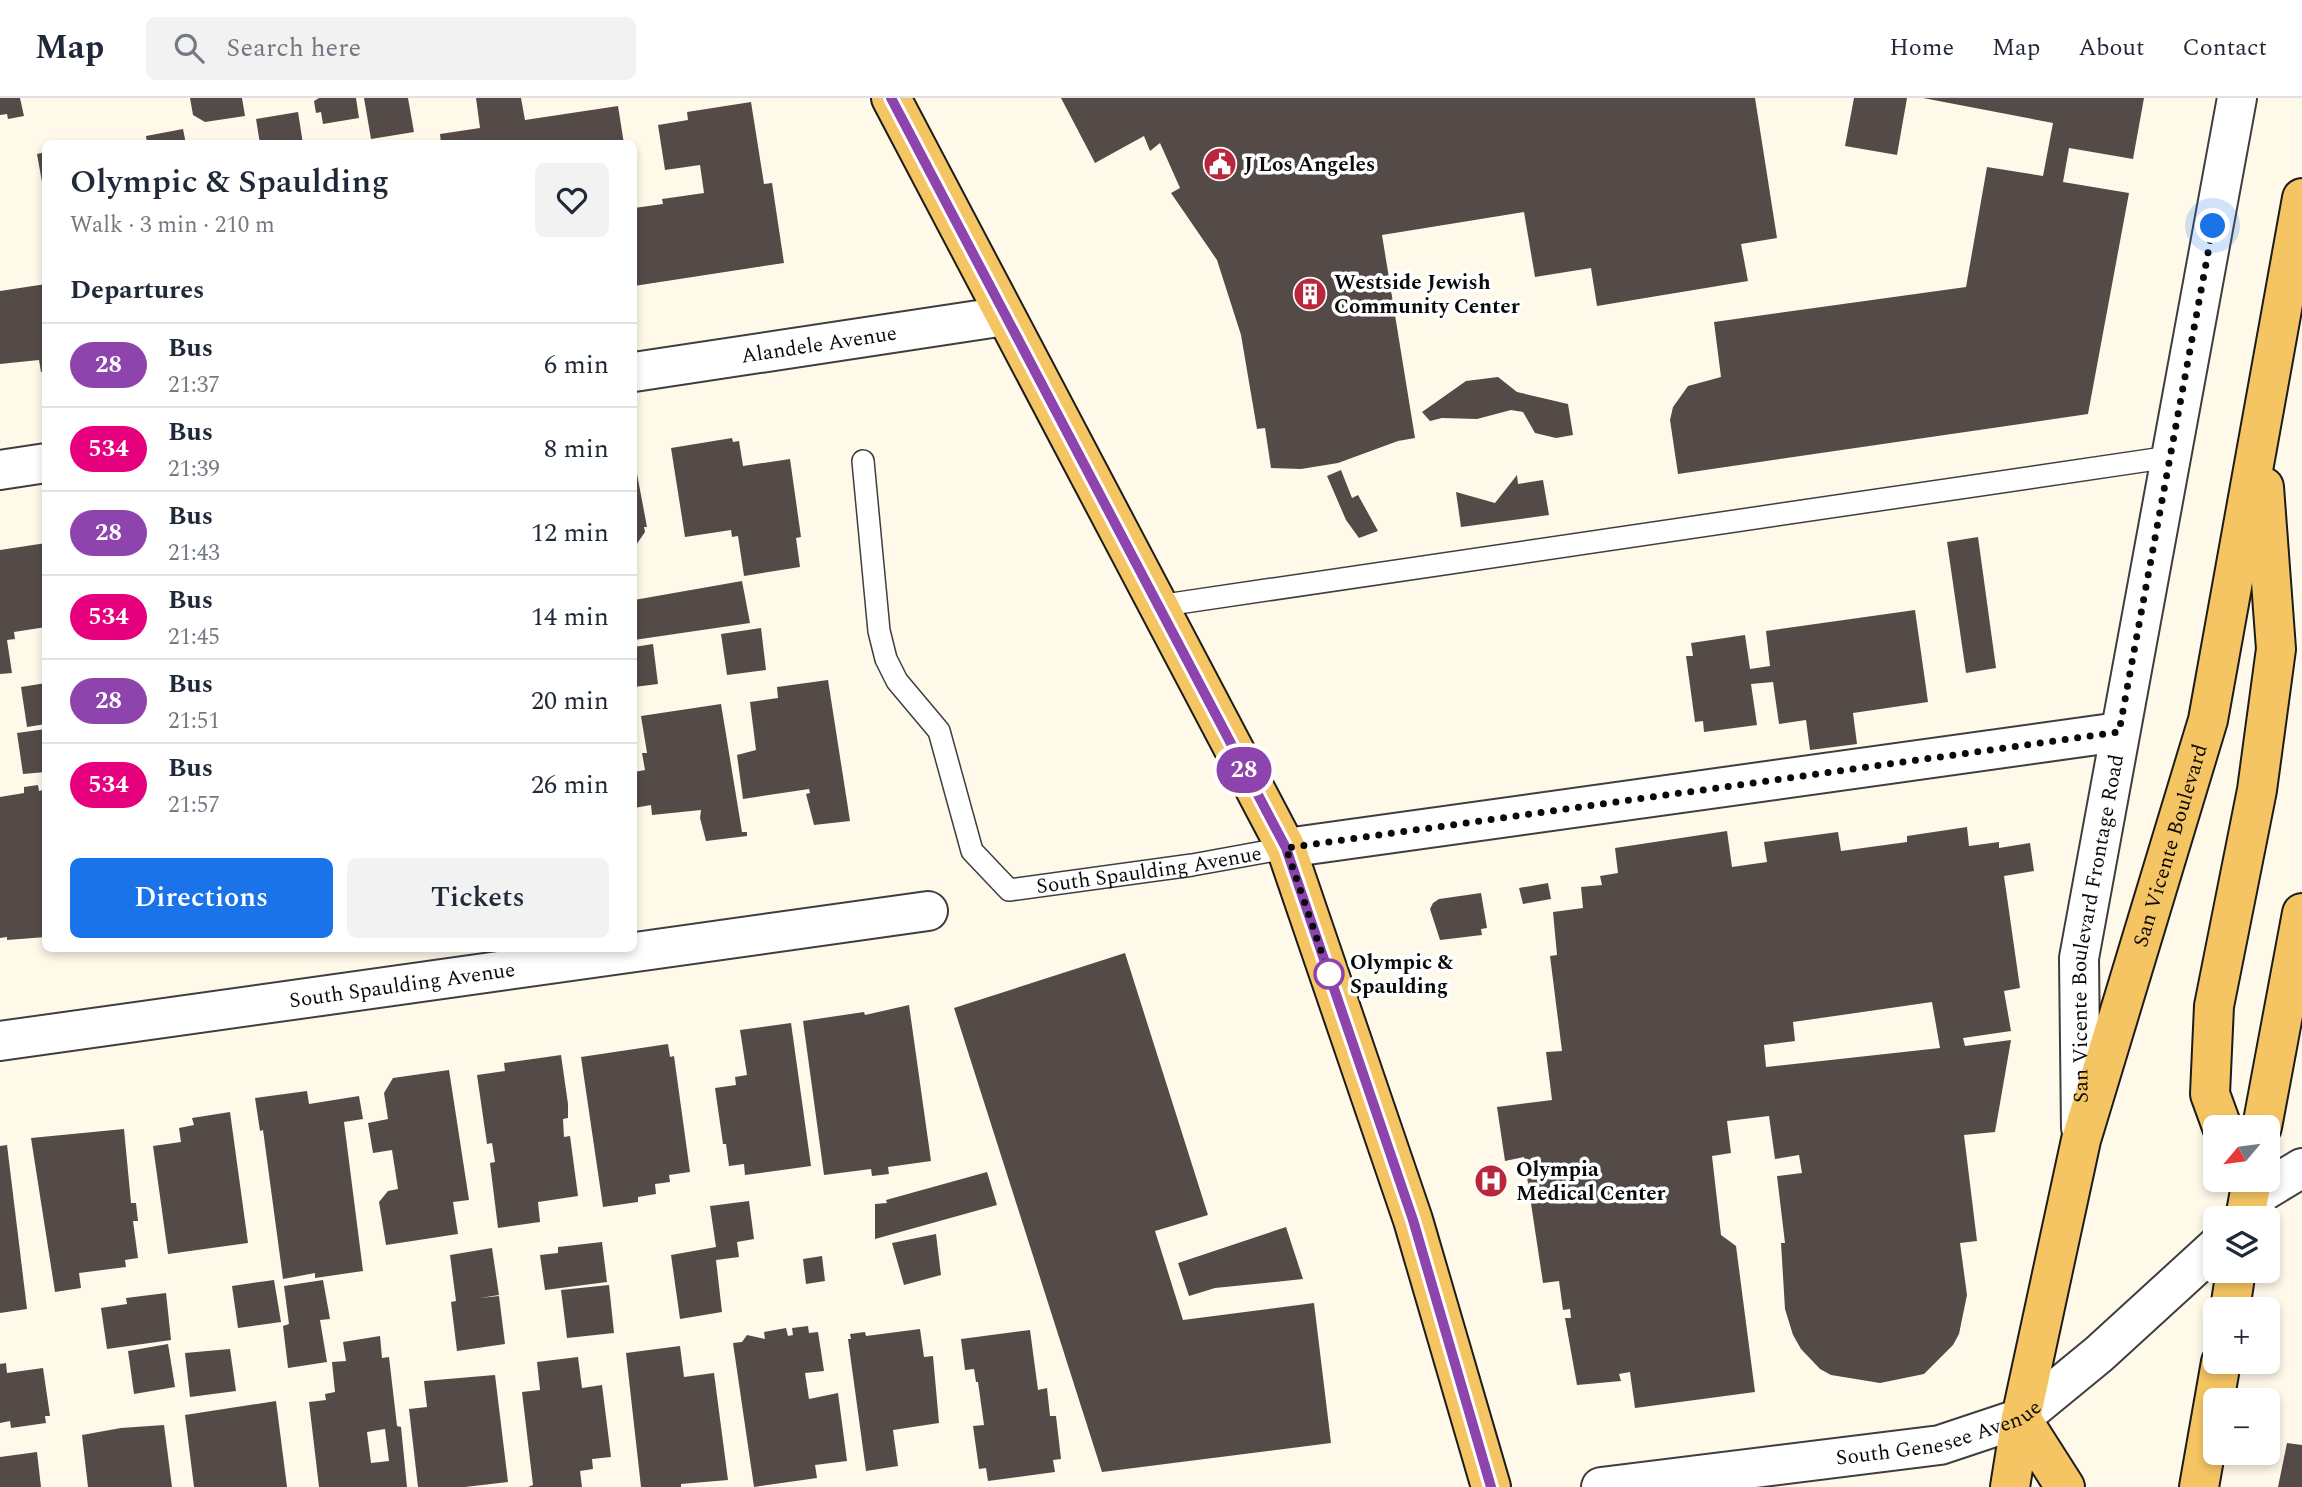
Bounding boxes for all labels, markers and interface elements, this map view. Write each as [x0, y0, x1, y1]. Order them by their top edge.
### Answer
search box [146, 17, 636, 80]
text: Map [35, 23, 104, 73]
text: Search here [226, 28, 361, 68]
icon: search [170, 29, 208, 67]
text: Home [1889, 30, 1954, 66]
text: Map [1992, 30, 2040, 66]
text: About [2078, 30, 2144, 66]
text: Contact [2182, 30, 2267, 66]
public building icon: J Los Angeles [1201, 145, 1239, 183]
place label: J Los Angeles [1244, 149, 1375, 181]
text: Olympic & Spaulding [70, 157, 389, 207]
button: heart [535, 163, 609, 237]
text: Walk · 3 min · 210 m [70, 208, 275, 243]
your location [2195, 208, 2230, 243]
place label: Westside Jewish Community Center [1334, 267, 1520, 323]
text: Departures [70, 270, 204, 310]
building icon: Westside Jewish Community Center [1291, 275, 1329, 313]
street label: Alandele Avenue [739, 318, 899, 373]
text: Bus [168, 328, 213, 368]
text: 6 min [544, 345, 609, 385]
text: 28 [95, 347, 122, 383]
text: 21:37 [168, 368, 220, 403]
text: Bus [168, 412, 213, 452]
text: 8 min [544, 429, 609, 469]
text: 534 [88, 431, 129, 467]
text: 21:39 [168, 452, 220, 487]
text: Bus [168, 496, 213, 536]
text: 12 min [531, 513, 609, 553]
text: 28 [95, 515, 122, 551]
text: 21:43 [168, 536, 220, 571]
text: Bus [168, 580, 213, 620]
text: 14 min [531, 597, 609, 637]
text: 534 [88, 599, 129, 635]
text: 21:45 [168, 620, 220, 655]
text: Bus [168, 664, 213, 704]
text: 20 min [531, 681, 609, 721]
text: 28 [95, 683, 122, 719]
text: 21:51 [168, 704, 220, 739]
street label: San Vicente Boulevard [2125, 740, 2217, 951]
line badge: 28 [1212, 747, 1276, 793]
text: Bus [168, 748, 213, 788]
text: 28 [1231, 752, 1257, 788]
street label: San Vicente Boulevard Frontage Road [2064, 752, 2133, 1103]
text: 26 min [531, 765, 609, 805]
text: 534 [88, 767, 129, 803]
text: 21:57 [168, 788, 220, 823]
street label: South Spaulding Avenue [1034, 838, 1264, 903]
button: Directions [70, 858, 333, 938]
button: Tickets [347, 858, 609, 938]
place label: Olympic & Spaulding [1350, 947, 1453, 1003]
street label: South Spaulding Avenue [287, 954, 517, 1017]
marker: Olympic & Spaulding [1314, 959, 1344, 989]
north arrow [2203, 1115, 2280, 1192]
map controls [2203, 1115, 2280, 1465]
place label: Olympia Medical Center [1516, 1154, 1666, 1210]
hospital icon: Olympia Medical Center [1472, 1162, 1510, 1200]
button: layers [2203, 1206, 2280, 1283]
button: + [2203, 1297, 2280, 1374]
button: − [2203, 1388, 2280, 1465]
street label: South Genesee Avenue [1834, 1392, 2049, 1475]

